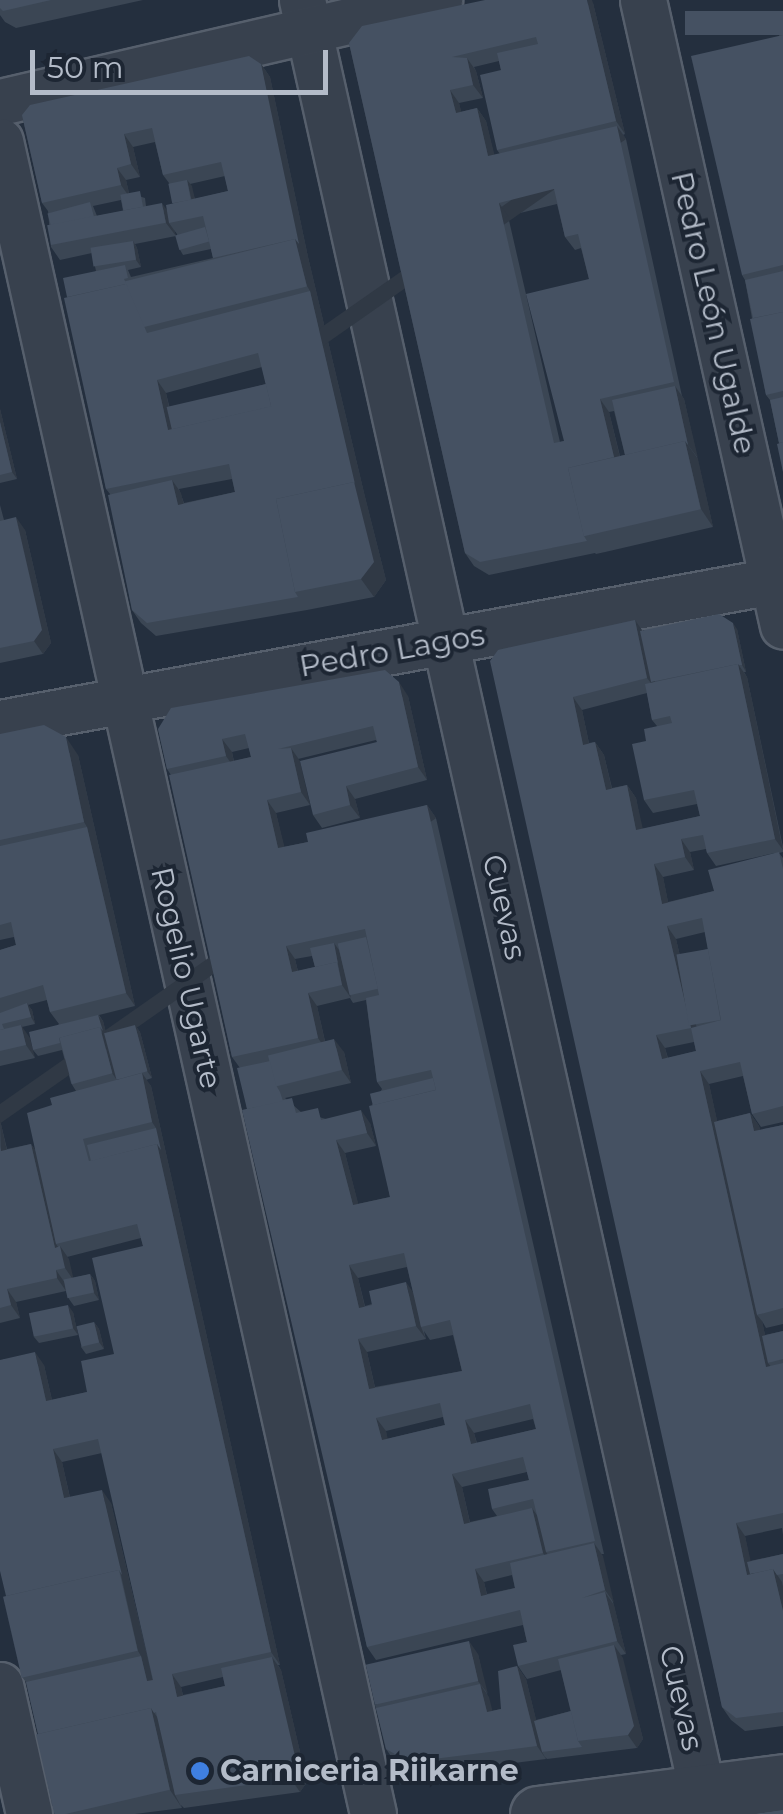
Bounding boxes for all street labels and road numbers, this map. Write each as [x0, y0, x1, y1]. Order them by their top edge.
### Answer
street label: Pedro León Ugalde [663, 168, 763, 458]
street label: Pedro Lagos [297, 617, 487, 685]
street label: Cuevas [474, 851, 534, 963]
street label: Rogelio Ugarte [143, 864, 229, 1092]
street label: Cuevas [651, 1642, 711, 1754]

